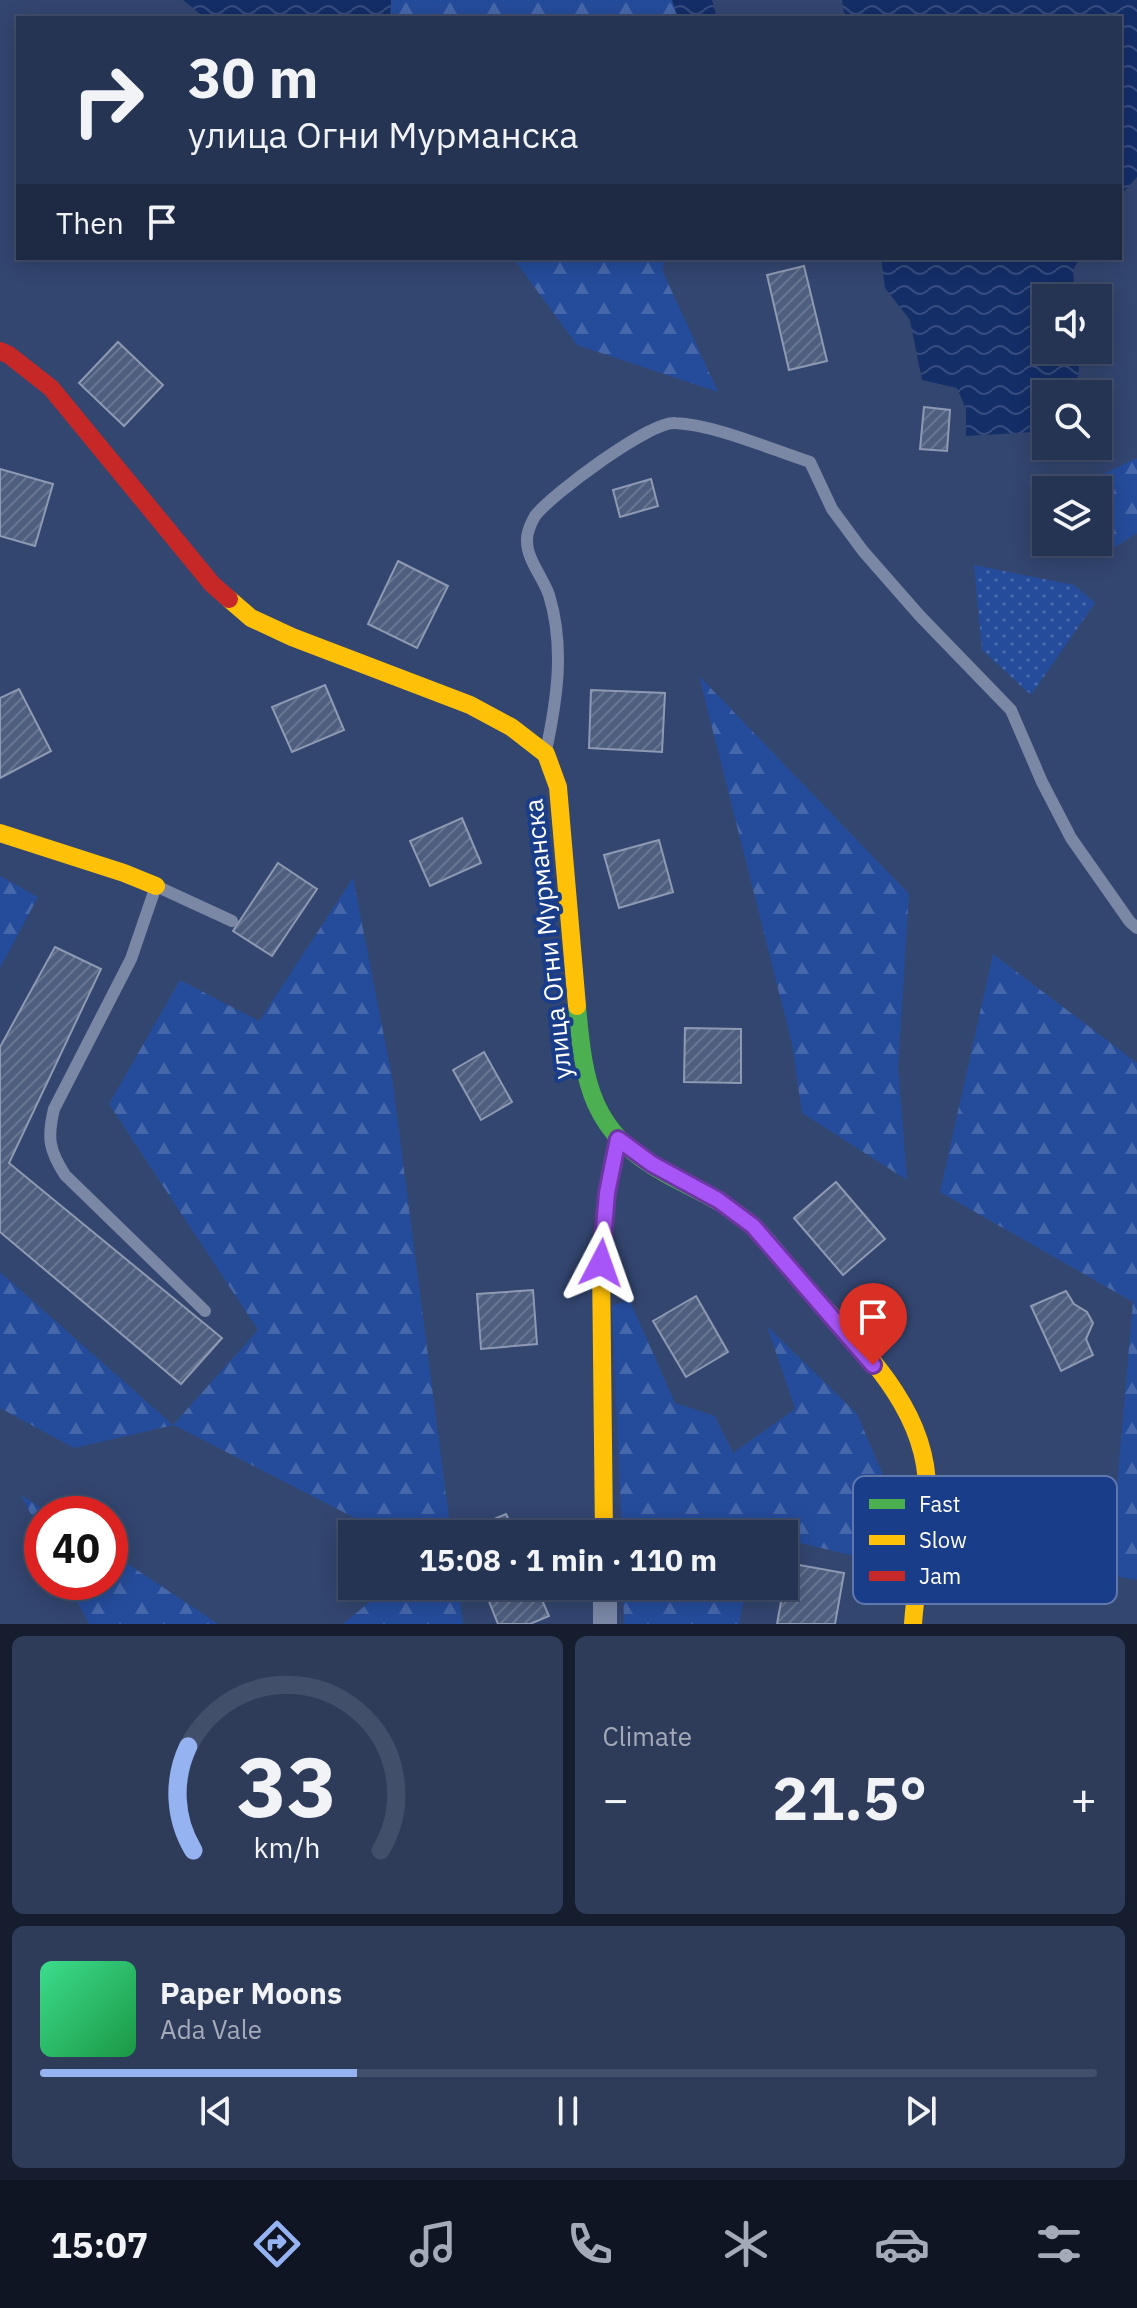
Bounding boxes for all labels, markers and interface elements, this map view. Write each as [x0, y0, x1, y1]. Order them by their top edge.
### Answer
text: 30 m [188, 41, 318, 113]
icon: right [56, 48, 160, 152]
text: улица Огни Мурманска [188, 111, 579, 158]
icon: arrive [140, 200, 184, 244]
text: Then [56, 203, 124, 242]
map controls [1032, 284, 1112, 556]
button: sound [1032, 284, 1112, 364]
button: search [1032, 380, 1112, 460]
button: layers [1032, 476, 1112, 556]
street label: улица Огни Мурманска [515, 797, 579, 1081]
position arrow [559, 1221, 643, 1305]
pin [839, 1283, 907, 1365]
icon: arrive [851, 1295, 895, 1339]
legend [853, 1476, 1117, 1604]
text: Fast [919, 1489, 960, 1518]
speed limit sign: 40 [24, 1496, 128, 1600]
text: Slow [919, 1525, 967, 1554]
text: 15:08 · 1 min · 110 m [419, 1540, 717, 1579]
text: Jam [919, 1561, 961, 1590]
text: Climate [603, 1719, 692, 1753]
text: 33 [237, 1732, 337, 1840]
text: 21.5° [772, 1758, 927, 1837]
text: − [603, 1770, 629, 1827]
text: + [1071, 1770, 1097, 1827]
text: km/h [254, 1829, 321, 1866]
text: Paper Moons [160, 1973, 342, 2012]
text: Ada Vale [160, 2012, 262, 2046]
icon: previous [194, 2089, 238, 2133]
icon: pause [546, 2089, 590, 2133]
icon: next [899, 2089, 943, 2133]
icon: directions [249, 2216, 305, 2272]
icon: music [405, 2216, 461, 2272]
icon: phone [562, 2216, 618, 2272]
icon: climate [718, 2216, 774, 2272]
icon: car [874, 2216, 930, 2272]
icon: filters [1031, 2216, 1087, 2272]
text: 15:07 [50, 2221, 148, 2268]

